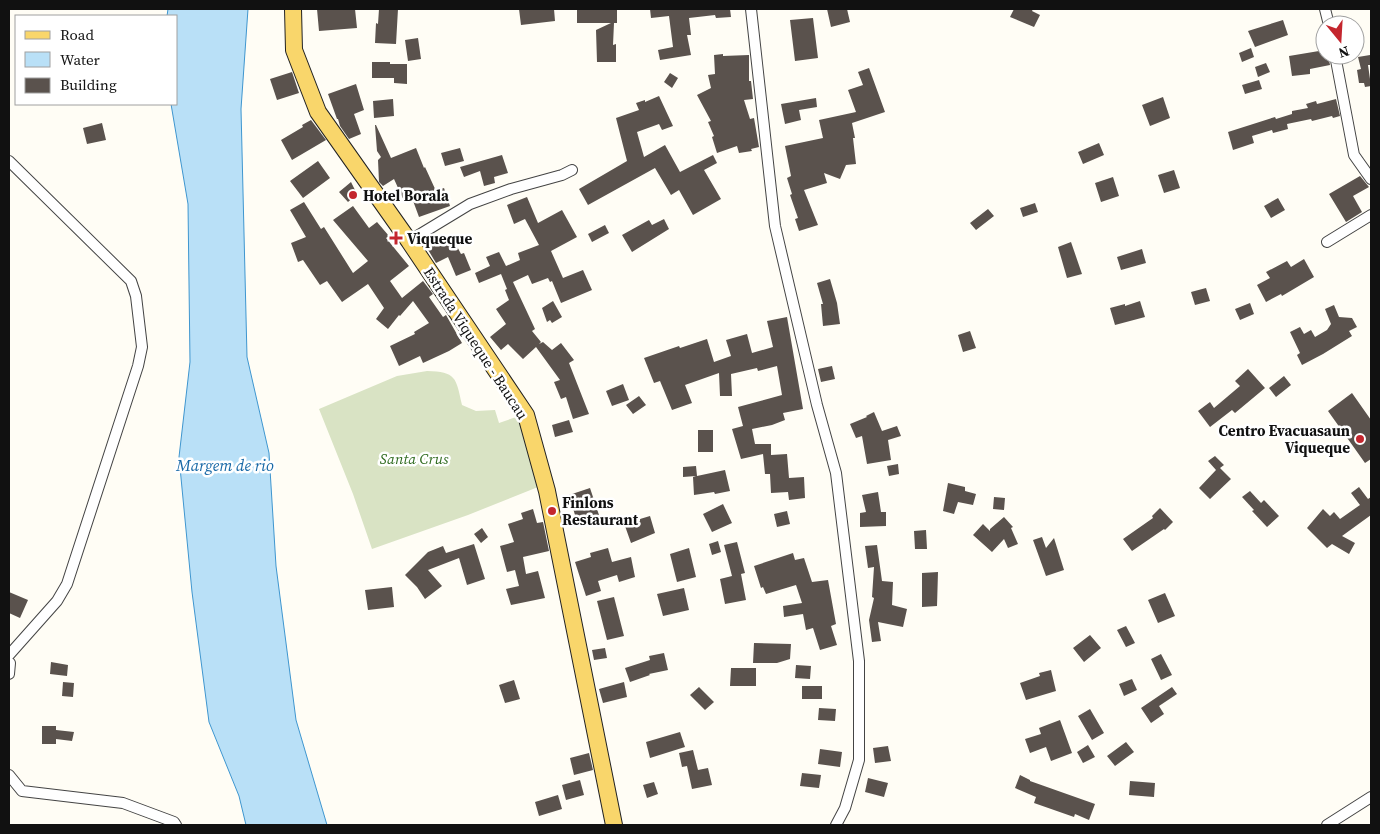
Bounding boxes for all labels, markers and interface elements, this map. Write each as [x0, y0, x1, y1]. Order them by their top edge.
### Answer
legend [15, 15, 178, 105]
north arrow [1315, 15, 1365, 65]
text: Road [60, 24, 94, 45]
text: N [1336, 41, 1352, 63]
text: Water [60, 49, 101, 70]
text: Building [60, 74, 117, 95]
place label: Hotel Borala [363, 185, 450, 206]
marker: Hotel Borala [347, 189, 359, 201]
place label: Viqueque [407, 228, 472, 249]
marker: Viqueque [389, 231, 403, 245]
street label: Estrada Viqueque - Baucau [419, 263, 533, 423]
place label: Centro Evacuasaun Viqueque [1218, 420, 1350, 458]
marker: Centro Evacuasaun Viqueque [1354, 433, 1366, 445]
park label: Santa Crus [380, 448, 449, 469]
water label: Margem de rio [175, 454, 274, 476]
place label: Finlons Restaurant [562, 492, 639, 530]
marker: Finlons Restaurant [546, 505, 558, 517]

